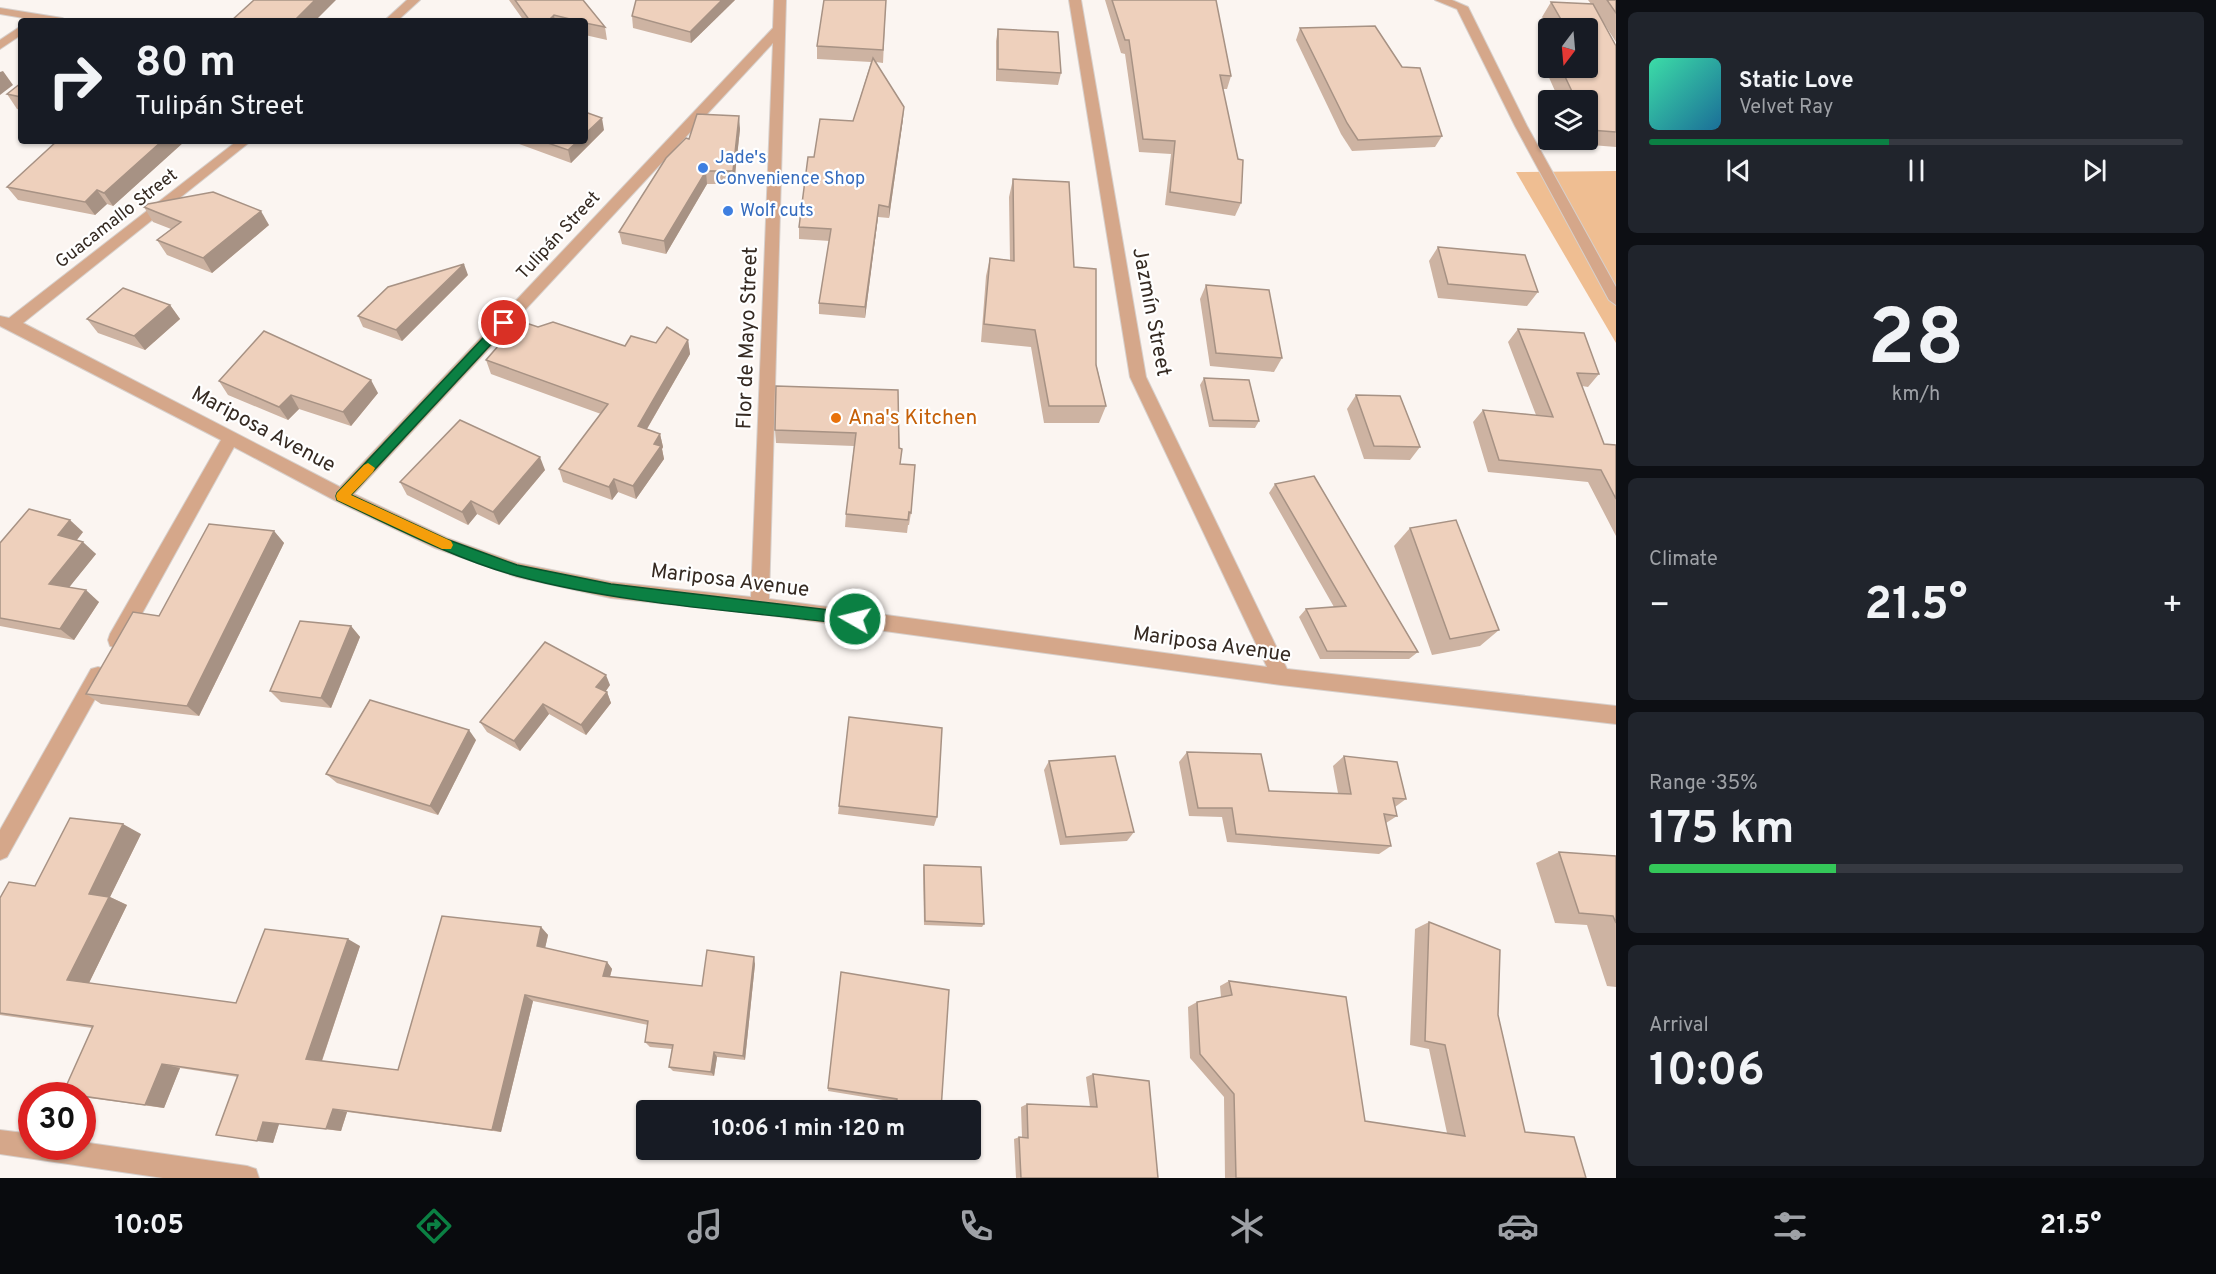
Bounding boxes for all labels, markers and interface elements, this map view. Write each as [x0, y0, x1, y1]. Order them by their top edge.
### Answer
north arrow [1538, 18, 1598, 78]
map controls [1538, 18, 1598, 150]
text: 80 m [135, 38, 236, 91]
icon: right [36, 42, 114, 120]
text: Static Love [1739, 68, 1853, 95]
text: Tulipán Street [135, 90, 304, 124]
button: layers [1538, 90, 1598, 150]
text: Velvet Ray [1739, 95, 1833, 121]
place label: Jade's Convenience Shop [715, 147, 865, 191]
icon: previous [1722, 154, 1755, 187]
icon: pause [1900, 154, 1933, 187]
icon: next [2078, 154, 2111, 187]
marker: Jade's Convenience Shop [696, 161, 710, 175]
street label: Guacamallo Street [51, 164, 183, 274]
street label: Tulipán Street [512, 187, 606, 285]
place label: Wolf cuts [740, 200, 814, 223]
marker: Wolf cuts [721, 204, 735, 218]
street label: Jazmín Street [1125, 245, 1177, 379]
street label: Flor de Mayo Street [731, 246, 765, 430]
text: 28 [1868, 293, 1964, 392]
pin [478, 297, 529, 348]
icon: arrive [487, 306, 520, 339]
street label: Mariposa Avenue [186, 381, 340, 479]
text: km/h [1892, 382, 1940, 408]
place label: Ana's Kitchen [848, 405, 977, 432]
marker: Ana's Kitchen [829, 411, 843, 425]
text: Climate [1649, 547, 1718, 573]
street label: Mariposa Avenue [649, 558, 811, 604]
text: 21.5° [1865, 578, 1967, 635]
text: − [1649, 586, 1670, 628]
text: + [2162, 586, 2183, 628]
position arrow [823, 587, 887, 651]
street label: Mariposa Avenue [1131, 621, 1293, 669]
text: Range · 35% [1649, 771, 1758, 797]
text: 175 km [1649, 802, 1794, 859]
text: Arrival [1649, 1013, 1709, 1039]
text: 10:06 [1649, 1044, 1765, 1101]
speed limit sign: 30 [18, 1082, 96, 1160]
text: 10:06 · 1 min · 120 m [712, 1116, 905, 1143]
icon: directions [413, 1205, 455, 1247]
icon: music [684, 1205, 726, 1247]
icon: phone [955, 1205, 997, 1247]
icon: climate [1226, 1205, 1268, 1247]
icon: car [1497, 1205, 1539, 1247]
icon: filters [1769, 1205, 1811, 1247]
text: 10:05 [115, 1209, 184, 1243]
text: 21.5° [2040, 1209, 2101, 1243]

